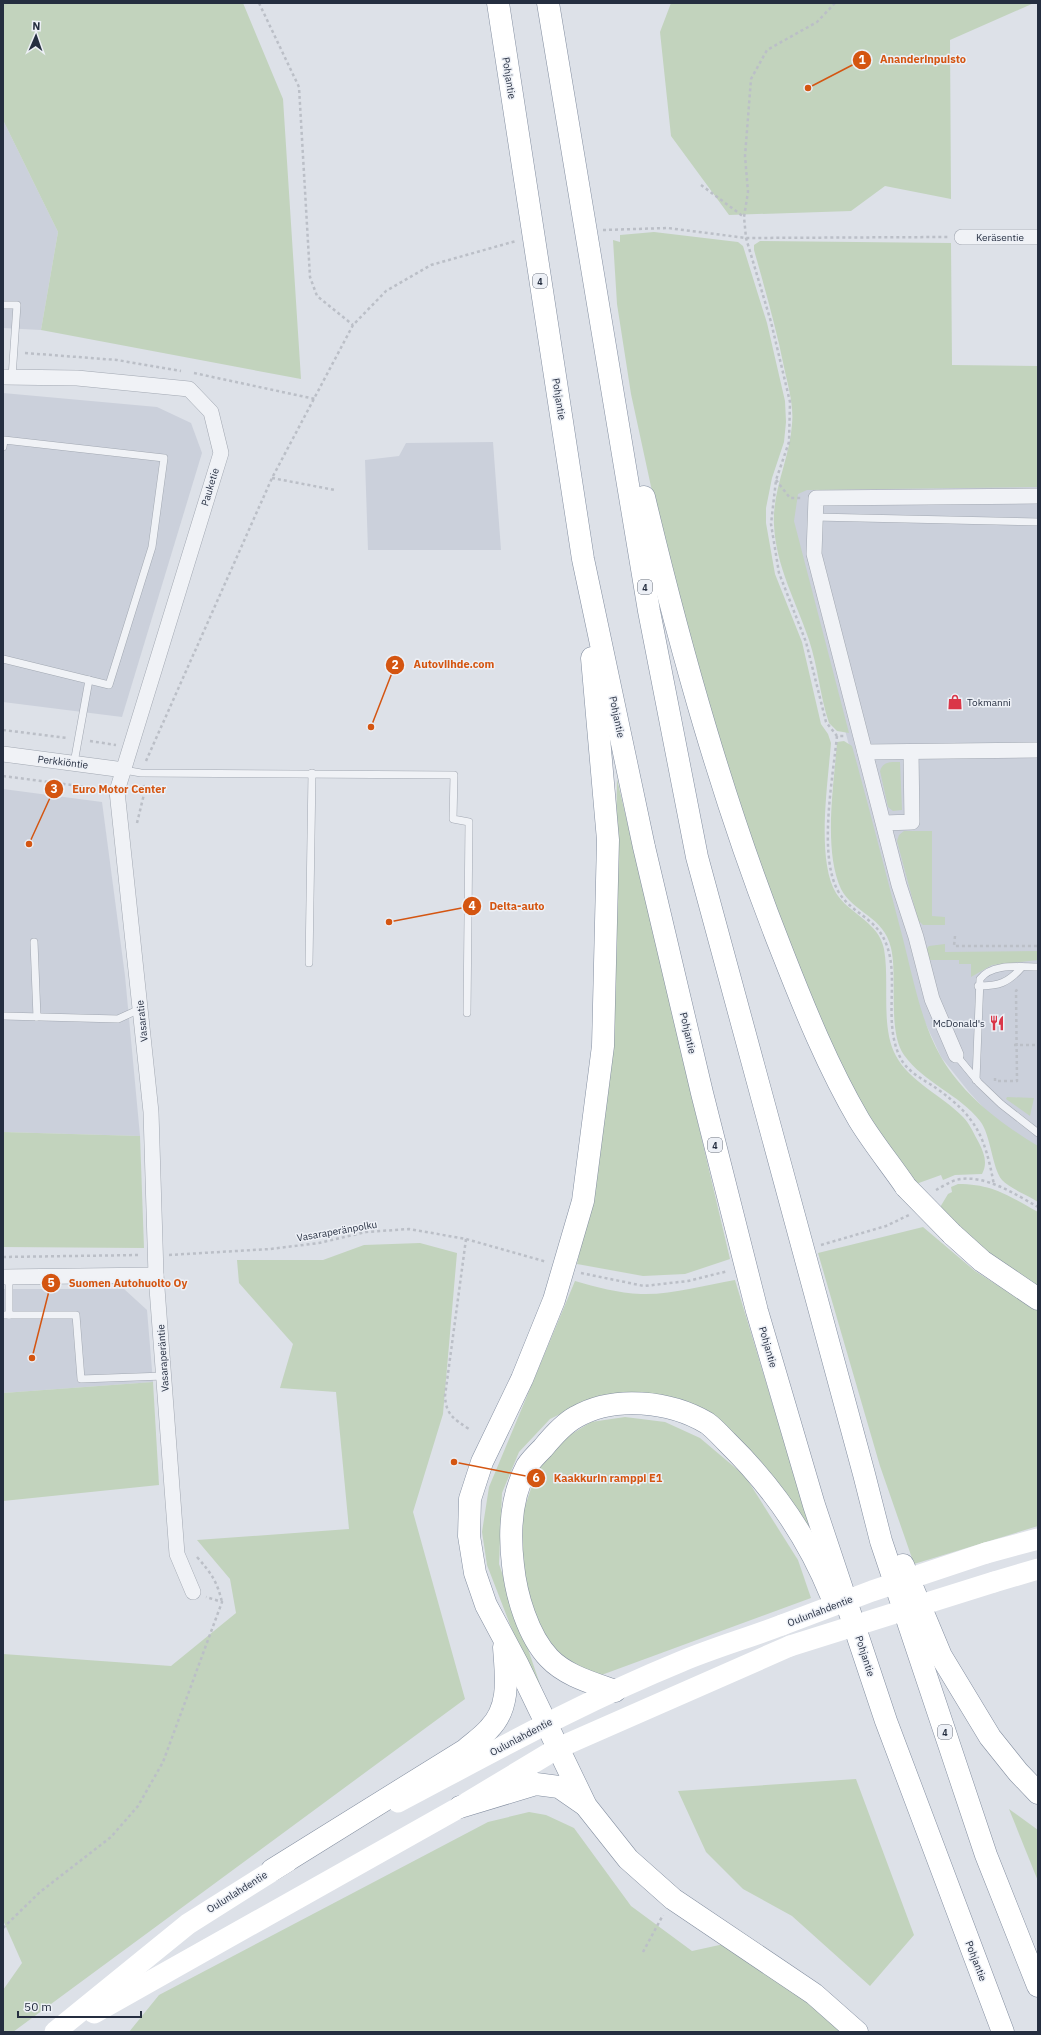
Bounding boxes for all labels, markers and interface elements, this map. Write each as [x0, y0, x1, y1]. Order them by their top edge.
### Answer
north arrow [16, 16, 56, 56]
text: N [32, 19, 41, 33]
callout: Ananderinpuisto [852, 48, 974, 71]
text: 1 [858, 52, 866, 67]
text: Ananderinpuisto [880, 52, 966, 66]
street label: Pohjantie [499, 56, 519, 100]
street label: Keräsentie [976, 231, 1025, 244]
road number: 4 [533, 274, 547, 288]
street label: Pohjantie [549, 377, 569, 421]
street label: Pauketie [198, 466, 222, 508]
road number: 4 [638, 580, 652, 594]
callout: Autoviihde.com [385, 653, 502, 676]
text: 2 [391, 657, 399, 672]
text: Autoviihde.com [414, 657, 495, 671]
shop icon: Tokmanni [946, 693, 964, 711]
street label: Pohjantie [606, 695, 628, 739]
place label: Tokmanni [967, 696, 1011, 709]
street label: Perkkiöntie [37, 752, 90, 772]
callout: Euro Motor Center [44, 778, 174, 801]
text: 3 [50, 781, 58, 796]
text: Euro Motor Center [72, 782, 166, 796]
callout: Delta-auto [462, 895, 553, 918]
text: 4 [468, 898, 476, 913]
text: Delta-auto [489, 899, 545, 913]
street label: Vasaratie [133, 999, 151, 1042]
street label: Pohjantie [677, 1011, 699, 1055]
restaurant icon: McDonald's [988, 1014, 1006, 1032]
place label: McDonald's [933, 1017, 985, 1030]
road number: 4 [708, 1138, 722, 1152]
street label: Vasaraperänpolku [296, 1218, 378, 1244]
callout: Suomen Autohuolto Oy [41, 1272, 196, 1295]
text: 5 [47, 1275, 55, 1290]
text: Suomen Autohuolto Oy [69, 1276, 187, 1290]
street label: Vasaraperäntie [154, 1323, 172, 1392]
street label: Pohjantie [756, 1325, 780, 1370]
callout: Kaakkurin ramppi E1 [526, 1467, 671, 1490]
text: 6 [532, 1470, 540, 1485]
text: Kaakkurin ramppi E1 [554, 1471, 663, 1485]
street label: Oulunlahdentie [785, 1592, 855, 1629]
street label: Pohjantie [852, 1634, 878, 1679]
street label: Oulunlahdentie [487, 1715, 555, 1759]
road number: 4 [938, 1725, 952, 1739]
street label: Oulunlahdentie [204, 1868, 270, 1916]
street label: Pohjantie [962, 1939, 990, 1983]
scale bar [18, 1993, 141, 2019]
text: 50 m [24, 1999, 52, 2014]

